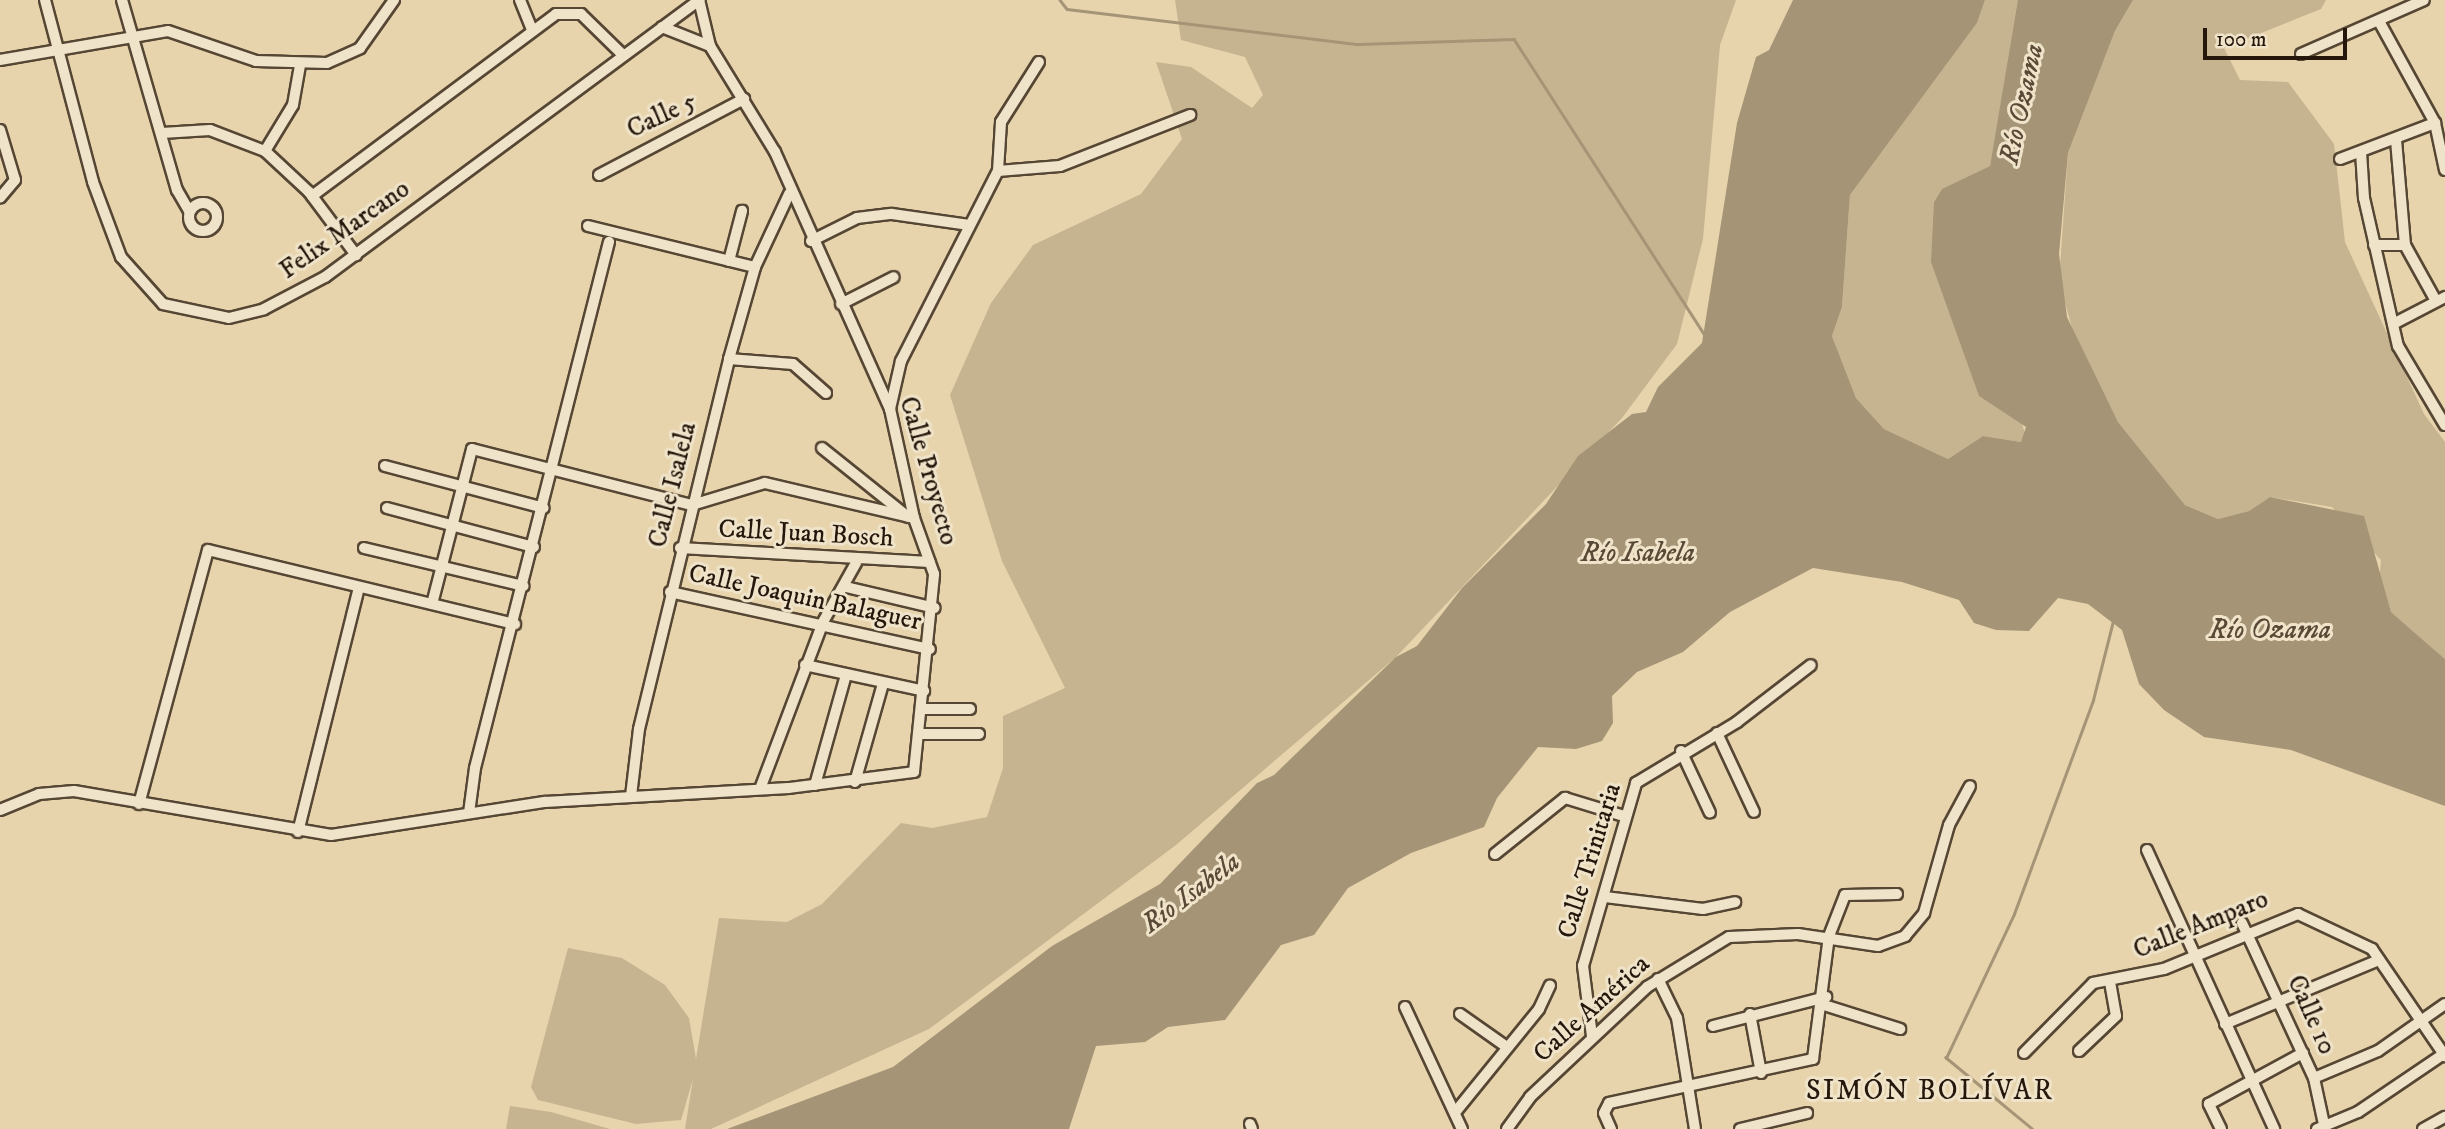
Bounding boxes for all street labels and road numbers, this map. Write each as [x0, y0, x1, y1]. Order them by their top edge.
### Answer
street label: Calle 5 [622, 86, 702, 146]
street label: Felix Marcano [274, 174, 416, 286]
street label: Calle Proyecto [892, 393, 964, 549]
street label: Calle Isalela [642, 419, 704, 551]
street label: Calle Juan Bosch [718, 514, 894, 554]
street label: Calle Joaquin Balaguer [686, 558, 924, 638]
street label: Calle Trinitaria [1552, 780, 1628, 942]
street label: Calle Amparo [2129, 884, 2273, 966]
street label: Calle América [1527, 949, 1657, 1069]
street label: Calle 10 [2280, 970, 2342, 1060]

